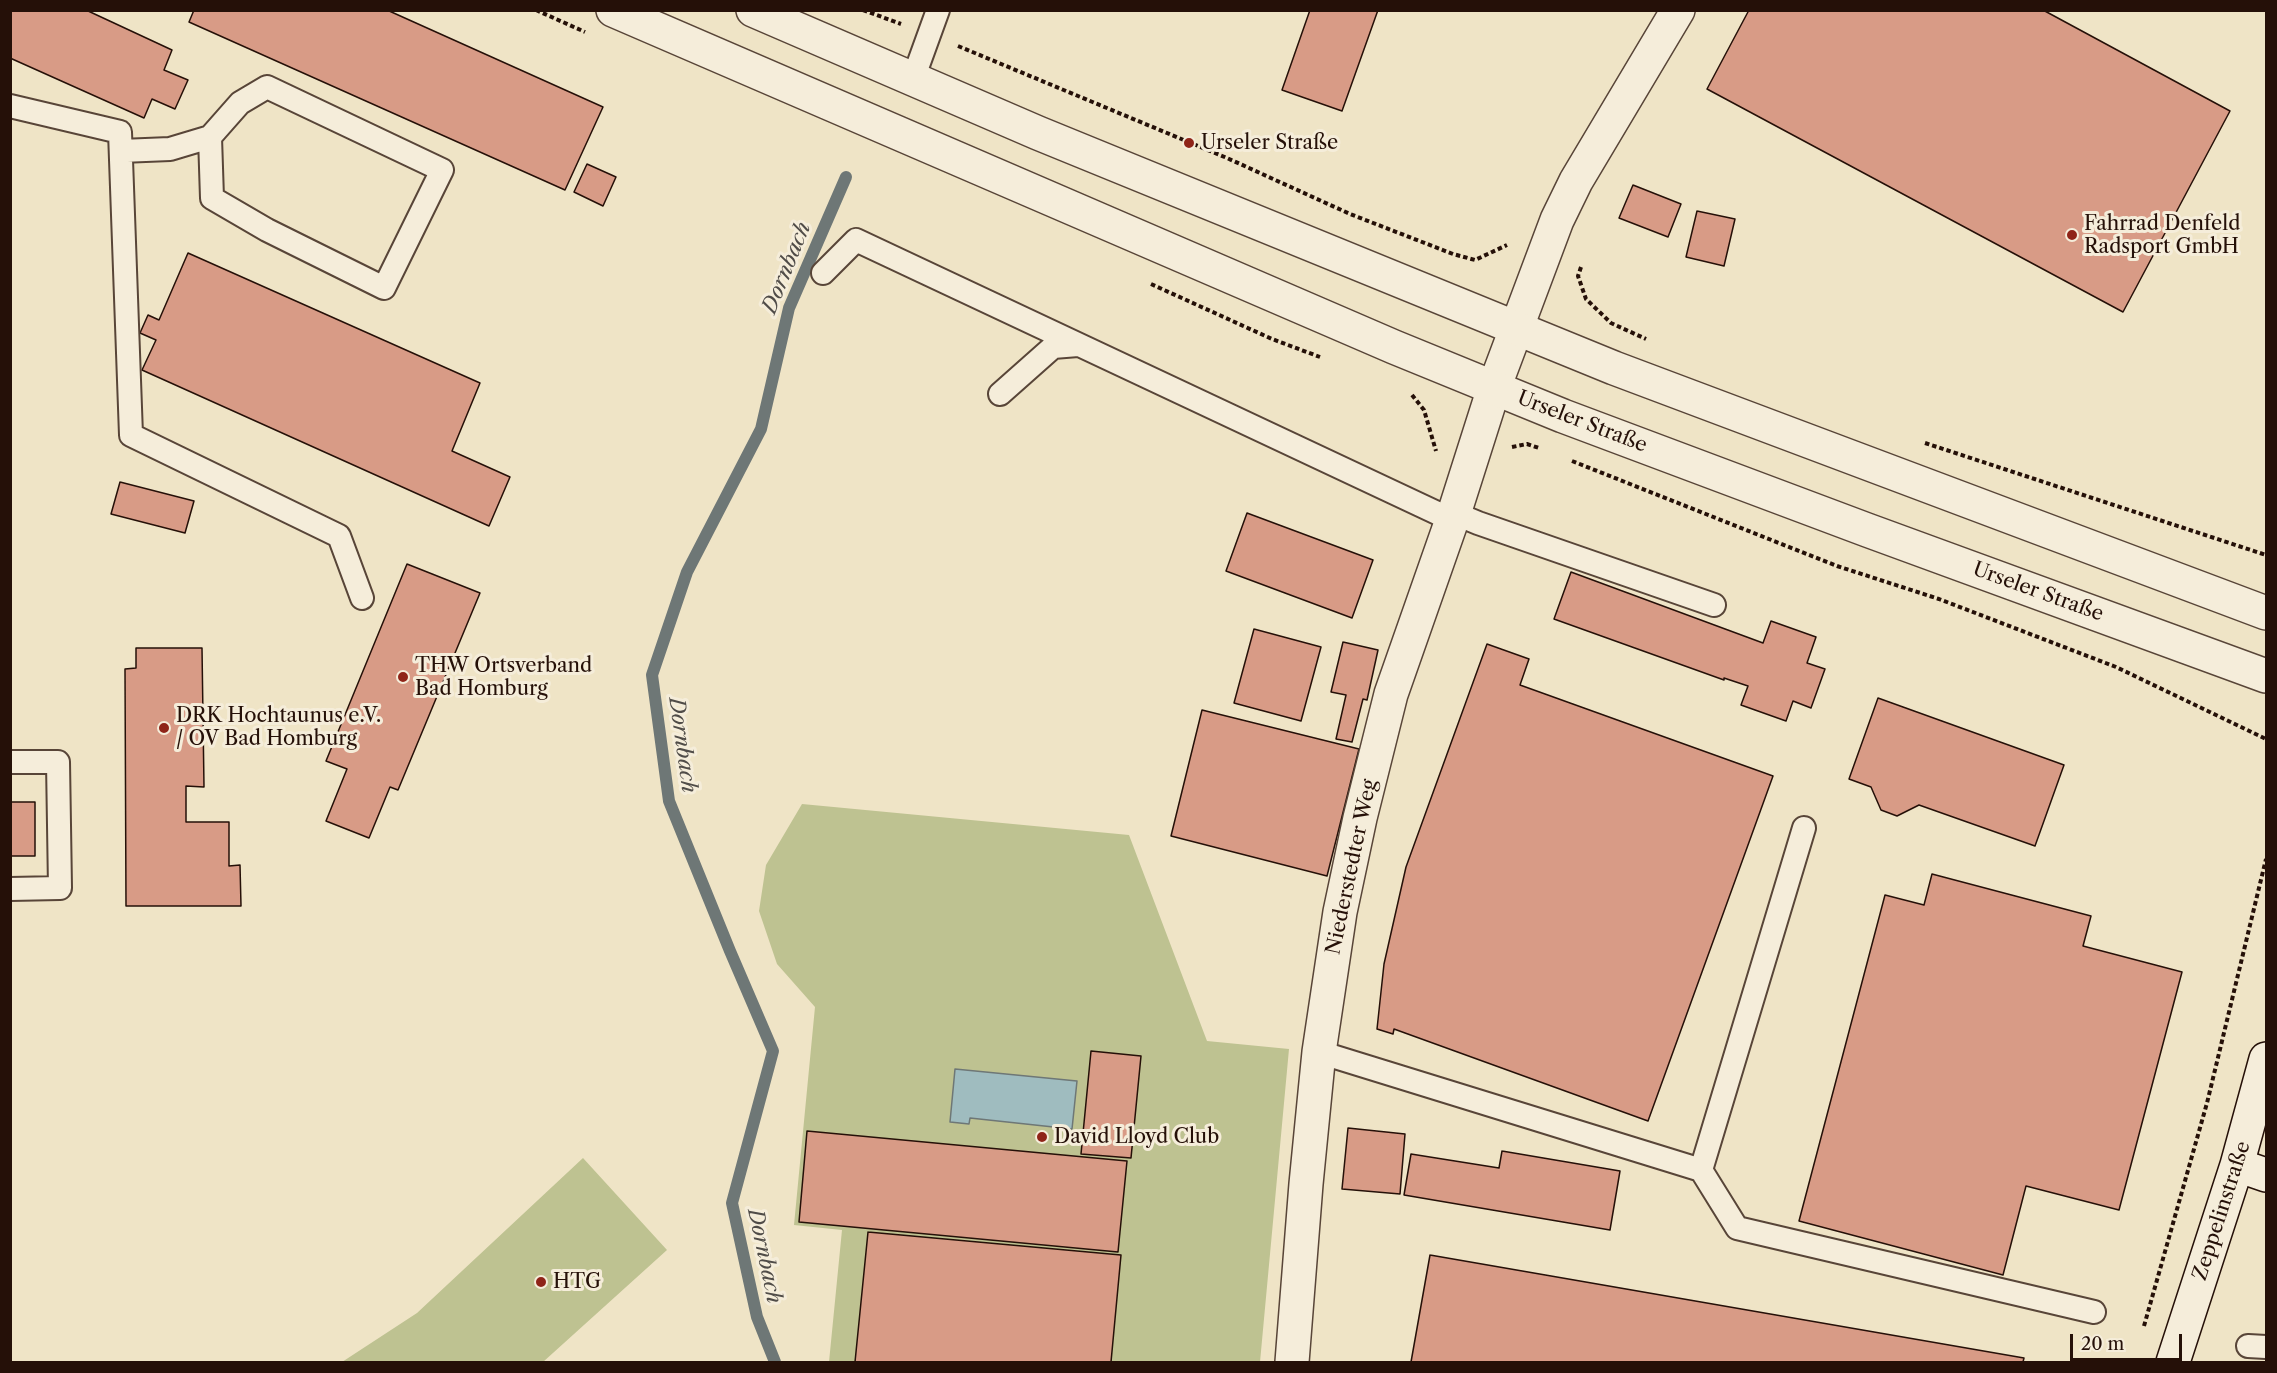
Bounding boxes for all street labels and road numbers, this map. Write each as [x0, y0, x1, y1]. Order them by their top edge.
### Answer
street label: Urseler Straße [1514, 386, 1650, 458]
street label: Urseler Straße [1969, 557, 2107, 627]
street label: Niederstedter Weg [1322, 777, 1382, 957]
street label: Zeppelinstraße [2188, 1138, 2256, 1284]

